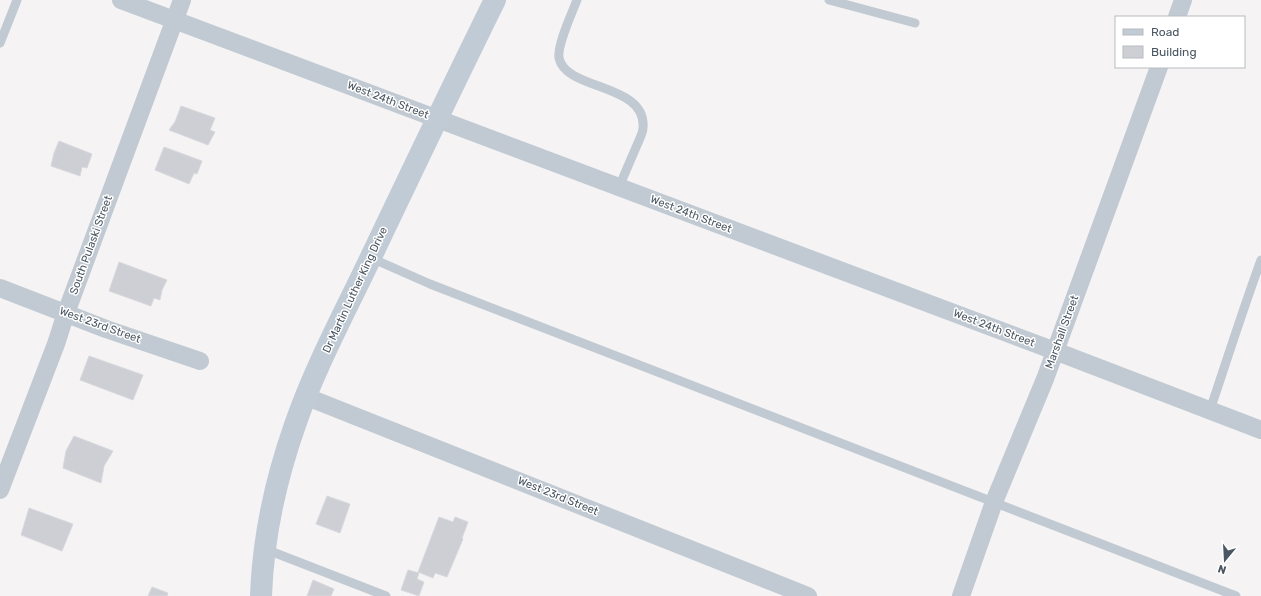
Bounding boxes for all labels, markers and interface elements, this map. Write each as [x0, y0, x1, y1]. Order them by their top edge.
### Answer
legend [1115, 16, 1245, 68]
text: Road [1151, 25, 1179, 39]
text: Building [1151, 45, 1197, 59]
street label: West 24th Street [346, 79, 431, 122]
street label: South Pulaski Street [67, 193, 115, 296]
street label: West 24th Street [649, 193, 734, 236]
street label: Dr Martin Luther King Drive [320, 225, 390, 355]
street label: Marshall Street [1043, 293, 1082, 371]
street label: West 23rd Street [58, 304, 143, 346]
street label: West 24th Street [952, 307, 1037, 350]
street label: West 23rd Street [516, 474, 601, 518]
north arrow [1205, 540, 1245, 580]
text: N [1216, 562, 1228, 576]

